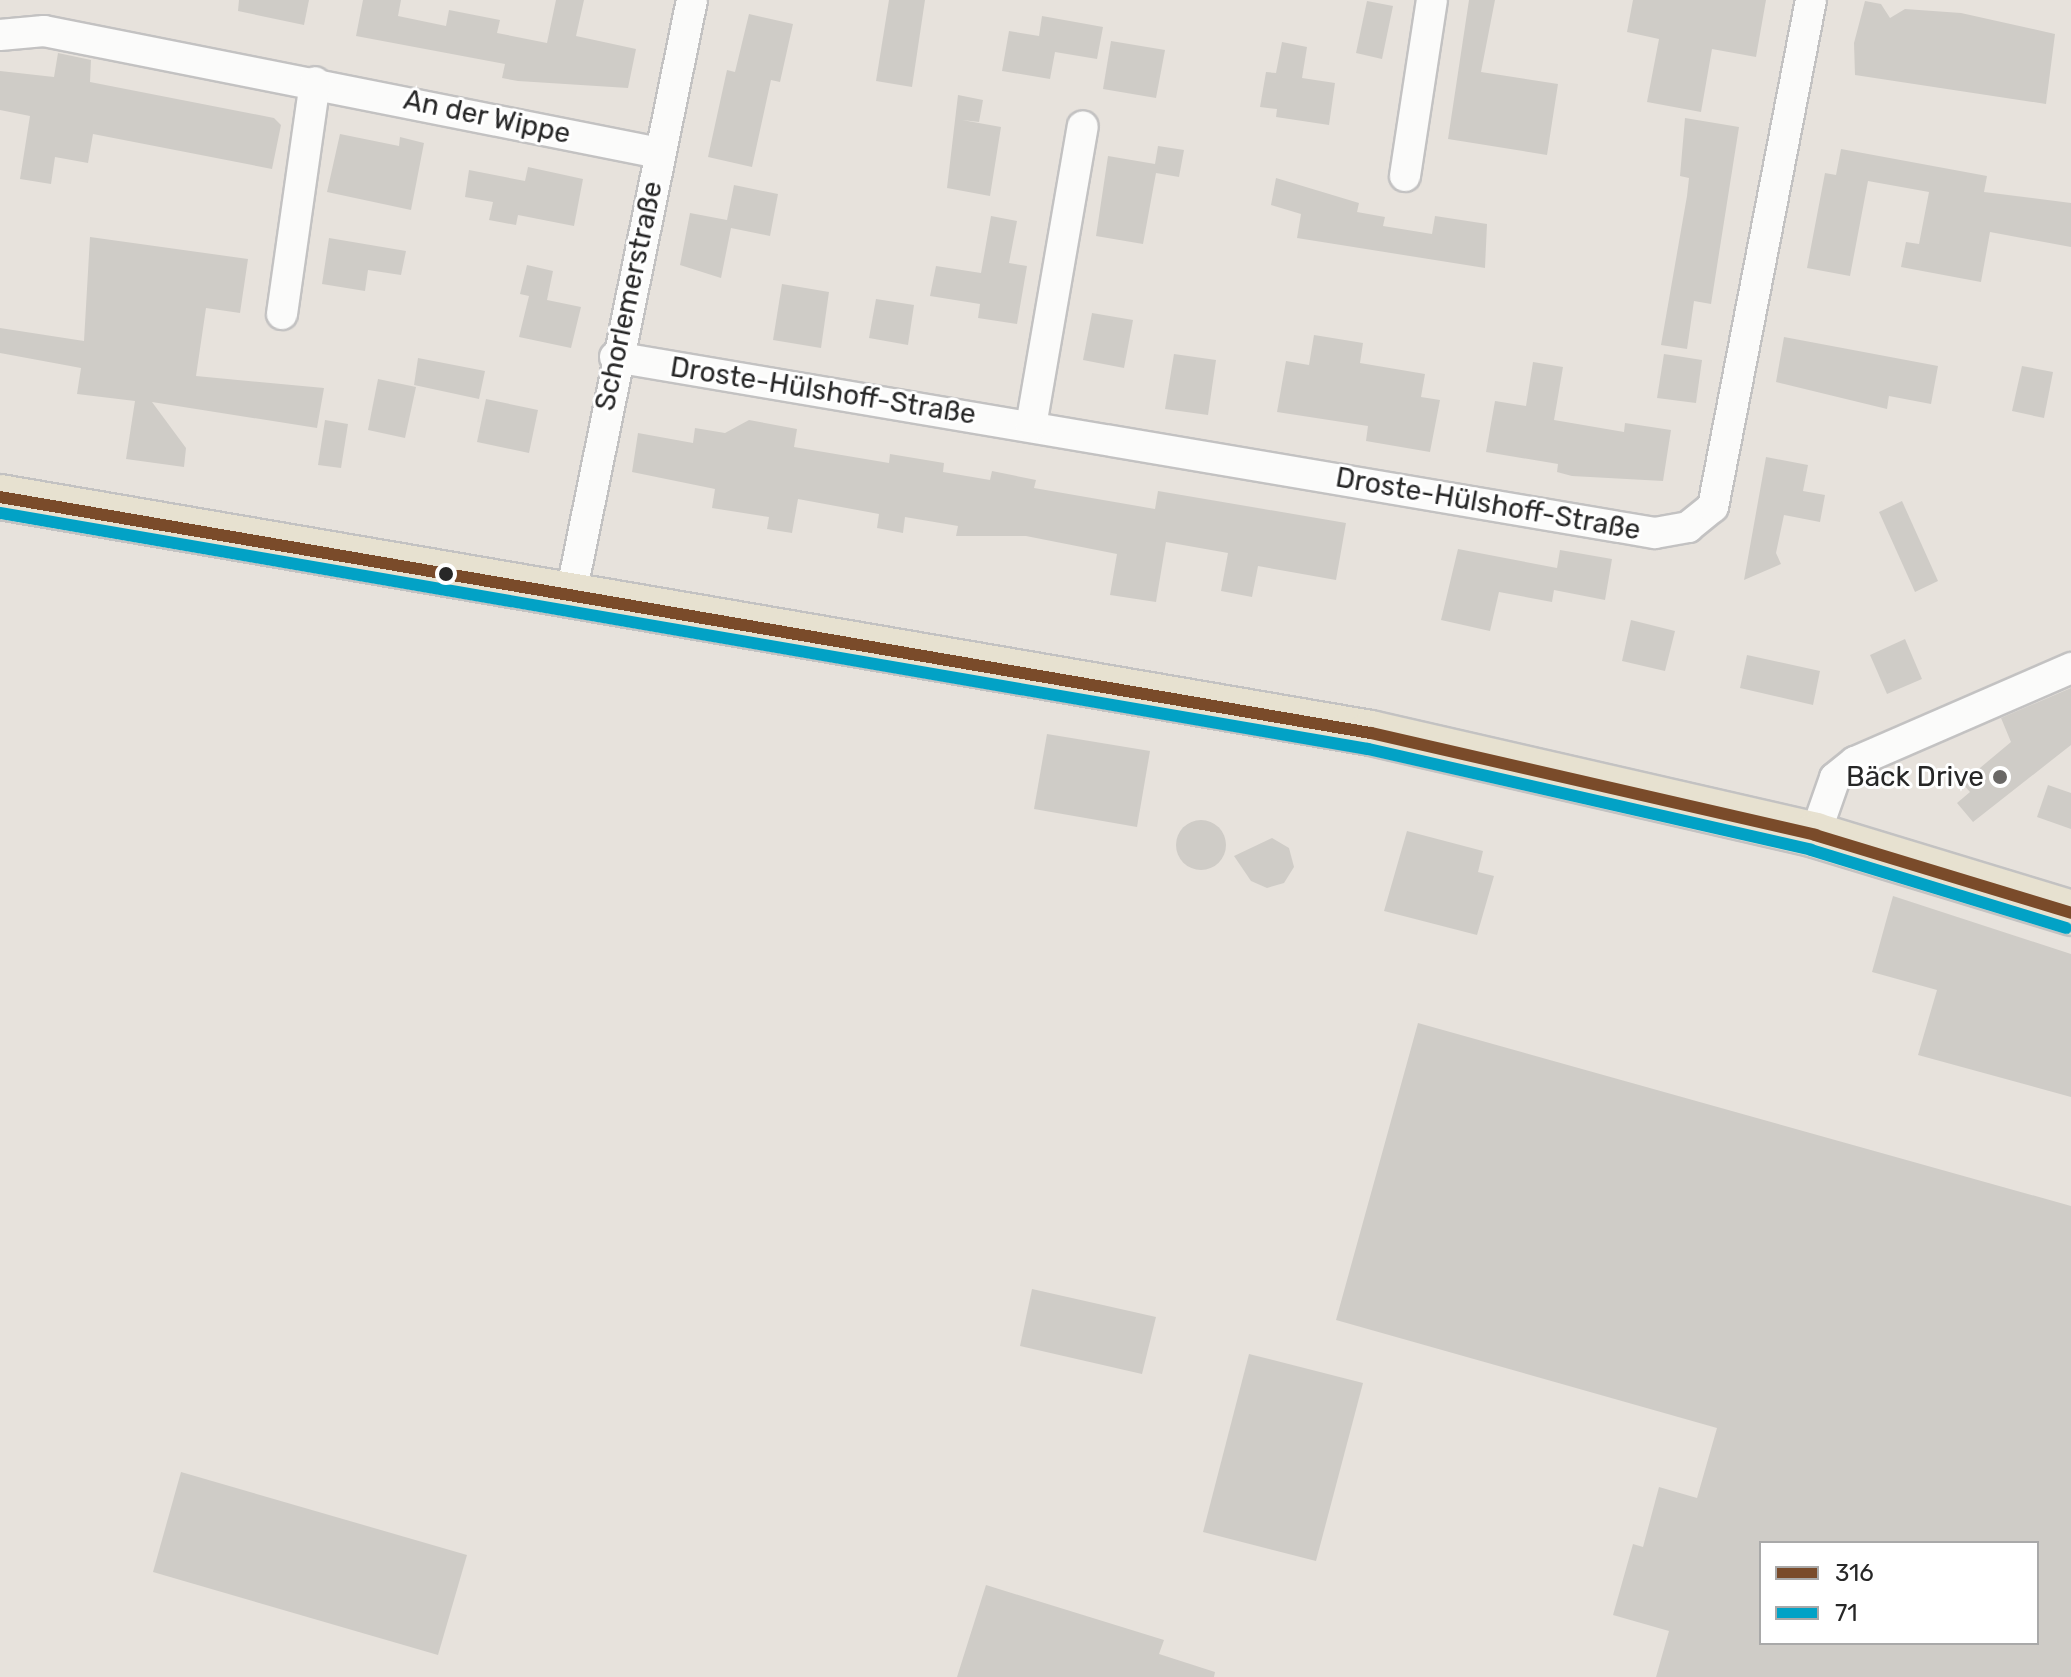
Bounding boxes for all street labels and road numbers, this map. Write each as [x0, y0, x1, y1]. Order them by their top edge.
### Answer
street label: An der Wippe [400, 83, 574, 151]
street label: Schorlemerstraße [588, 178, 670, 414]
street label: Droste-Hülshoff-Straße [668, 350, 978, 432]
street label: Droste-Hülshoff-Straße [1333, 461, 1643, 547]

